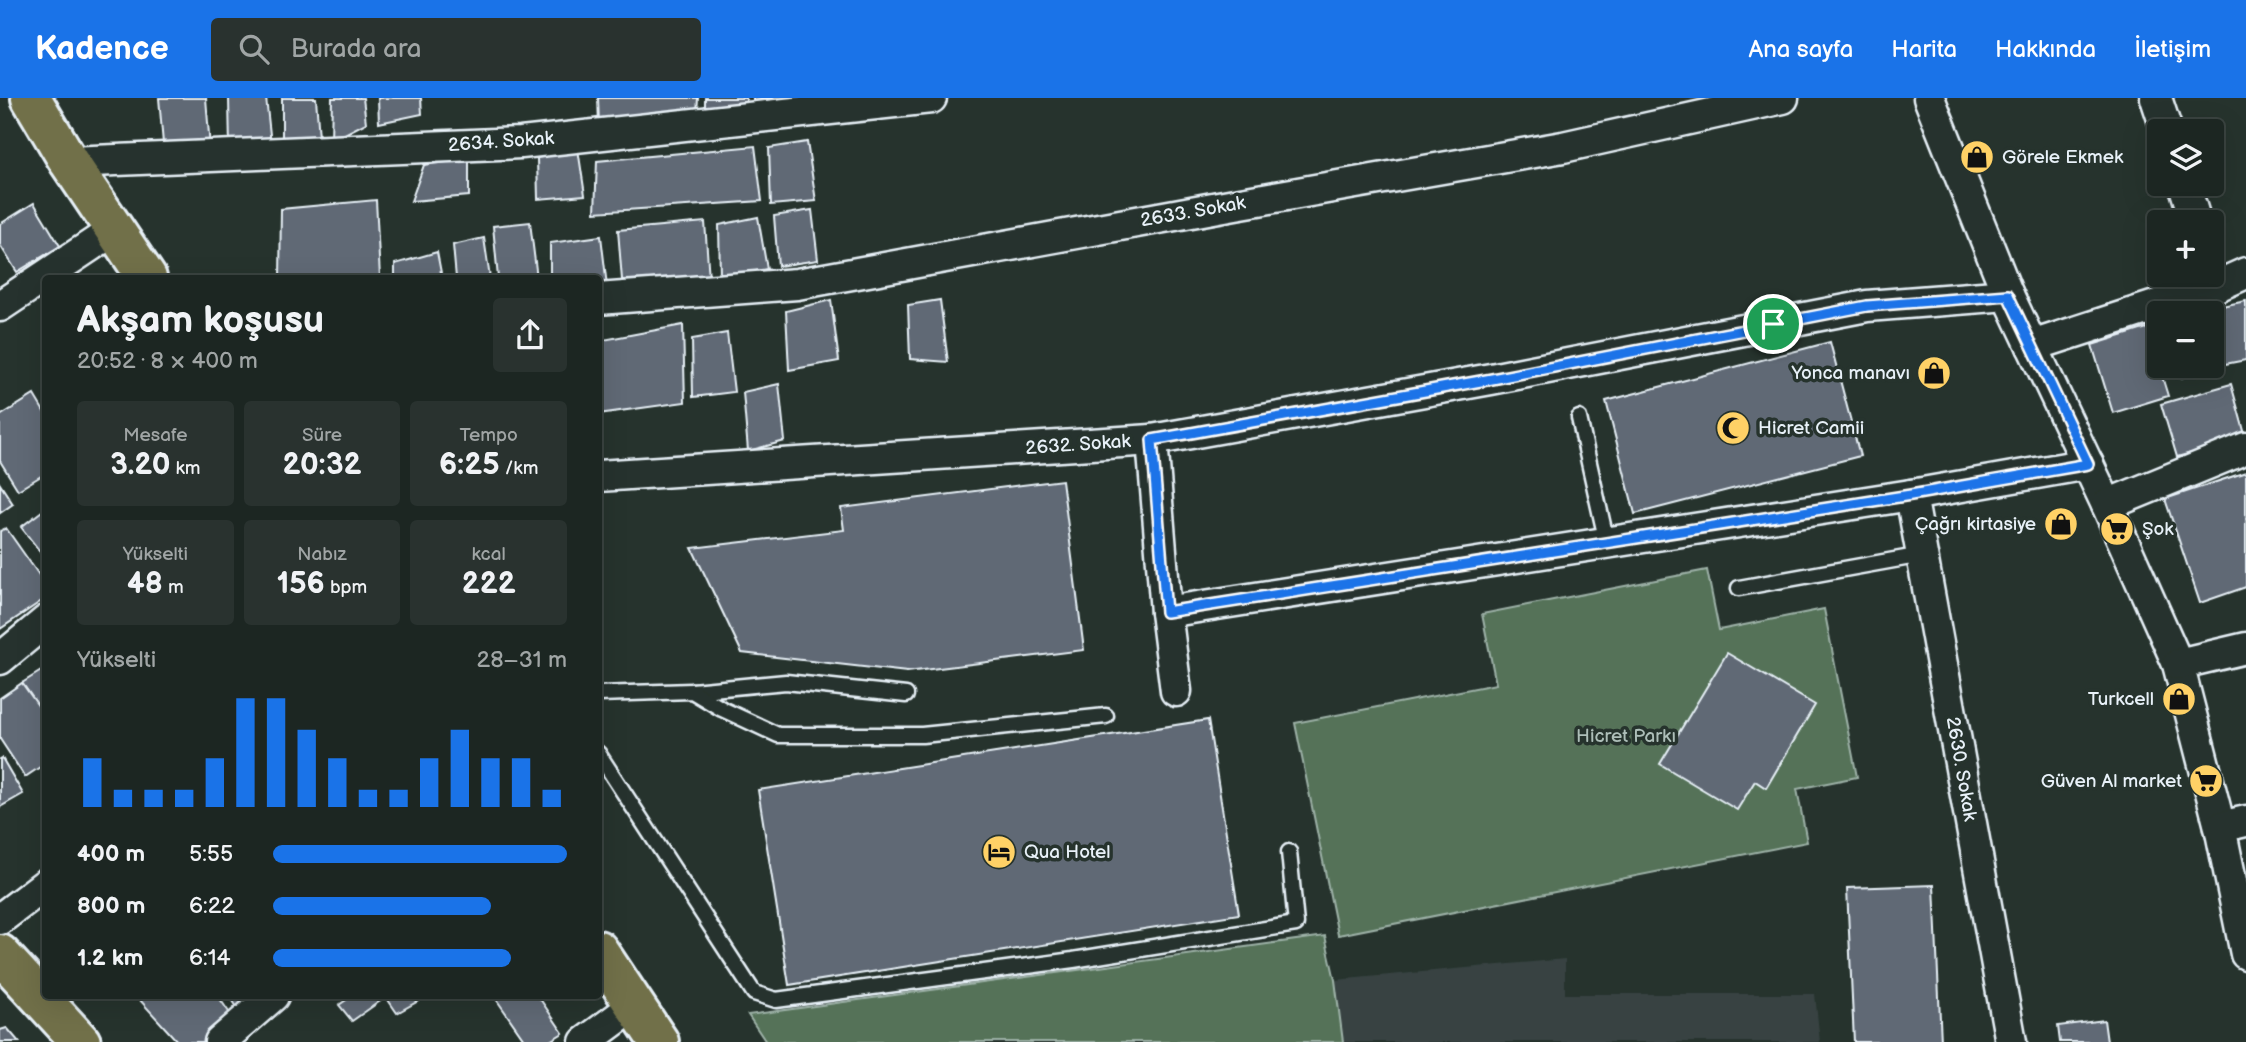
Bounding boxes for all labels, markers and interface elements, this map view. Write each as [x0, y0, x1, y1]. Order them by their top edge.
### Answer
search box [211, 18, 701, 81]
text: Kadence [35, 29, 169, 69]
icon: search [235, 30, 273, 68]
text: Burada ara [291, 34, 422, 65]
text: Ana sayfa [1749, 35, 1853, 64]
text: Harita [1891, 35, 1957, 64]
text: Hakkında [1995, 35, 2096, 64]
text: İletişim [2134, 35, 2211, 64]
map controls [2147, 119, 2224, 378]
button: layers [2147, 119, 2224, 196]
street label: 2634. Sokak [447, 127, 555, 157]
shop icon: Görele Ekmek [1958, 138, 1996, 176]
place label: Görele Ekmek [2002, 146, 2124, 169]
street label: 2633. Sokak [1139, 191, 1248, 233]
button: + [2147, 210, 2224, 287]
pin [1743, 294, 1803, 354]
text: Akşam koşusu [77, 298, 324, 343]
button: share [493, 298, 567, 372]
button: − [2147, 301, 2224, 378]
icon: arrive [1754, 305, 1792, 343]
text: 20:52 · 8 × 400 m [77, 347, 258, 375]
shop icon: Yonca manavı [1915, 354, 1953, 392]
place label: Yonca manavı [1790, 362, 1910, 385]
mosque icon: Hicret Camii [1714, 409, 1752, 447]
place label: Hicret Camii [1758, 417, 1864, 440]
text: Mesafe [123, 424, 187, 447]
text: Süre [302, 424, 342, 447]
text: Tempo [460, 424, 518, 447]
street label: 2632. Sokak [1025, 430, 1132, 460]
text: 3.20 [110, 447, 170, 483]
text: 20:32 [283, 447, 361, 483]
text: 6:25 [439, 447, 500, 483]
text: km [170, 457, 201, 480]
text: /km [500, 457, 538, 480]
shop icon: Çağrı kirtasiye [2042, 505, 2080, 543]
supermarket icon: Şok [2098, 510, 2136, 548]
place label: Çağrı kirtasiye [1915, 513, 2036, 536]
place label: Şok [2142, 518, 2174, 541]
text: Yükselti [123, 543, 188, 566]
text: Nabız [297, 543, 347, 566]
text: kcal [472, 543, 506, 566]
text: 48 [127, 566, 163, 602]
text: 156 [277, 566, 325, 602]
text: 222 [462, 566, 516, 602]
text: m [163, 576, 184, 599]
text: bpm [325, 576, 367, 599]
text: Yükselti [77, 646, 156, 674]
text: 28–31 m [477, 646, 567, 674]
shop icon: Turkcell [2160, 680, 2198, 718]
place label: Turkcell [2088, 688, 2154, 711]
street label: 2630. Sokak [1941, 715, 1982, 824]
park label: Hicret Parkı [1576, 725, 1676, 748]
supermarket icon: Güven Al market [2187, 762, 2225, 800]
place label: Güven Al market [2041, 770, 2182, 793]
hotel icon: Qua Hotel [980, 833, 1018, 871]
text: 400 m [77, 840, 145, 868]
text: 5:55 [189, 840, 233, 868]
place label: Qua Hotel [1024, 841, 1110, 864]
text: 800 m [77, 892, 145, 920]
text: 6:22 [189, 892, 235, 920]
text: 1.2 km [77, 944, 143, 972]
text: 6:14 [189, 944, 231, 972]

